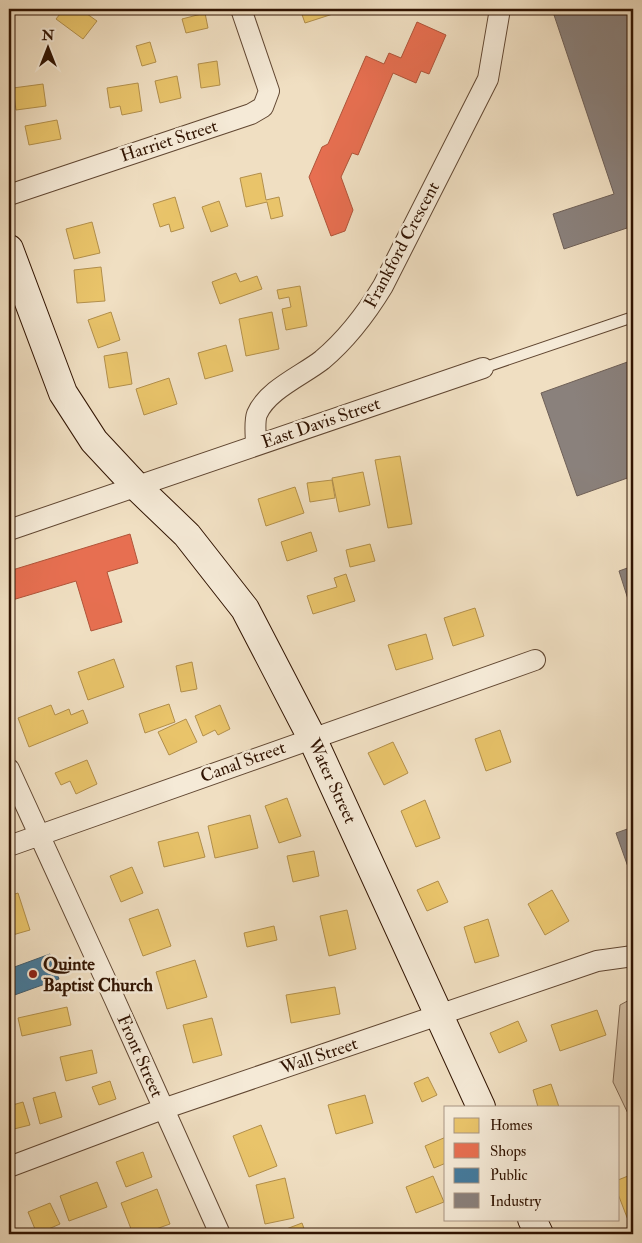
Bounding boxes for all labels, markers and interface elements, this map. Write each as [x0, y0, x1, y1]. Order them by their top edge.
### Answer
north arrow [22, 22, 72, 72]
text: N [41, 27, 55, 44]
street label: Harriet Street [118, 114, 221, 168]
street label: Frankford Crescent [359, 178, 445, 312]
street label: East Davis Street [259, 392, 383, 454]
street label: Water Street [302, 734, 362, 827]
street label: Canal Street [197, 736, 289, 788]
place label: Quinte Baptist Church [43, 953, 153, 997]
marker: Quinte Baptist Church [27, 968, 39, 980]
street label: Front Street [112, 1011, 169, 1101]
street label: Wall Street [276, 1032, 361, 1080]
legend [444, 1106, 620, 1220]
text: Homes [490, 1116, 532, 1135]
text: Shops [490, 1142, 526, 1162]
text: Public [490, 1166, 528, 1185]
text: Industry [490, 1192, 541, 1211]

